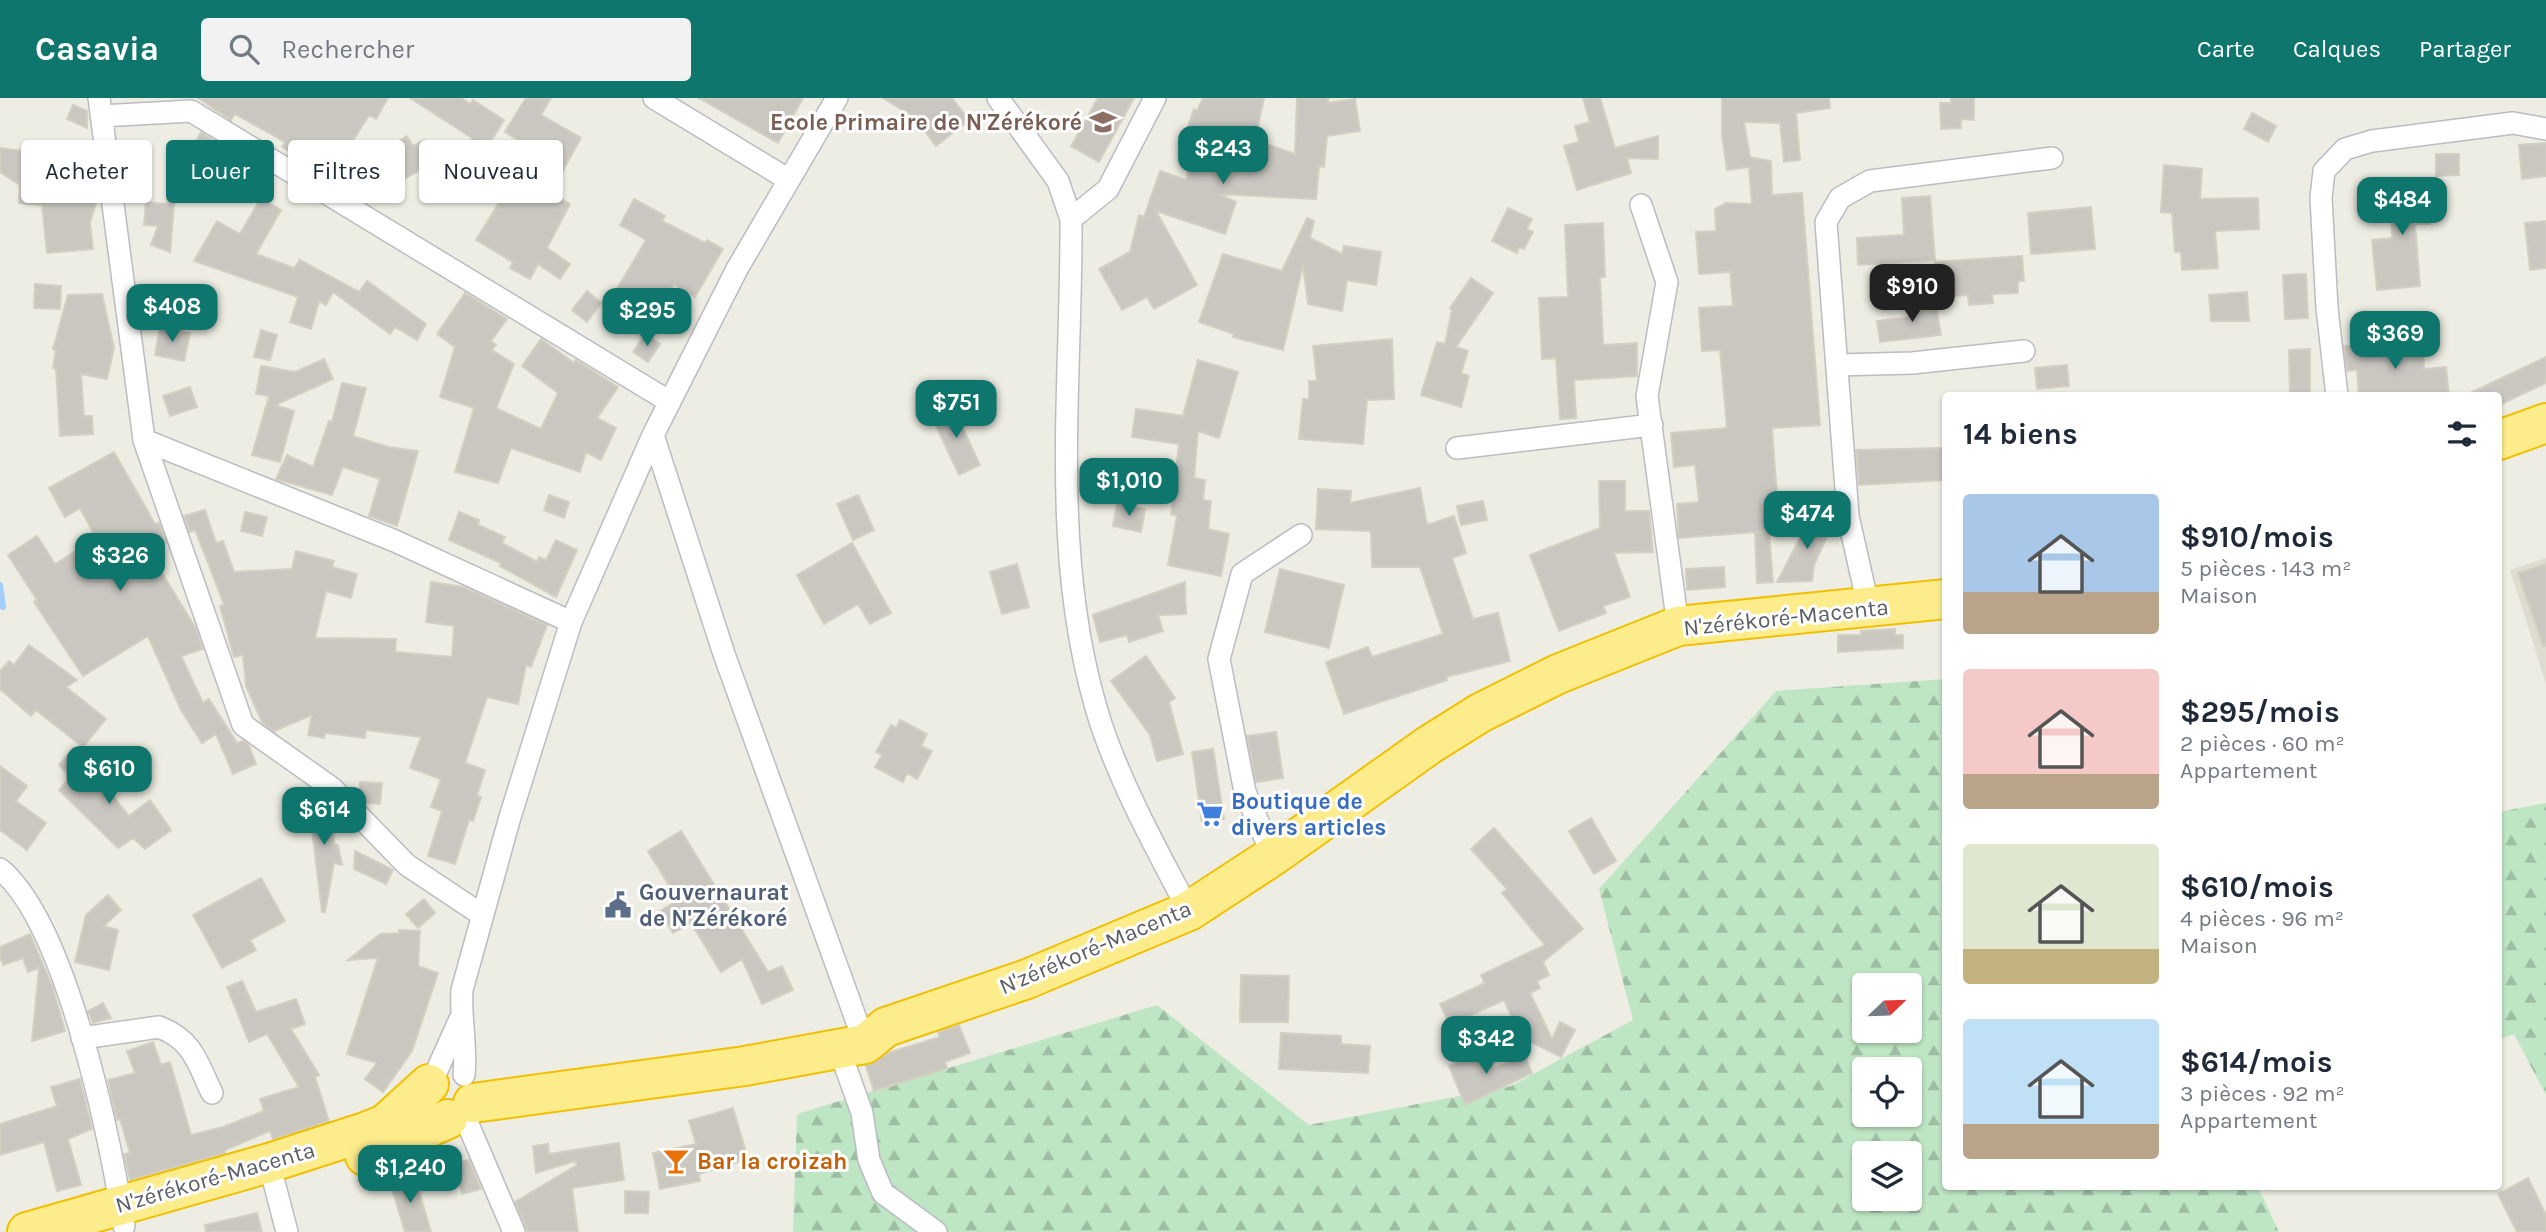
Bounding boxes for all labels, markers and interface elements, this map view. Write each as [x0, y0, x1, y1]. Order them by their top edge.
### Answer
search box [201, 18, 691, 81]
text: Casavia [35, 30, 159, 68]
icon: search [225, 30, 263, 68]
text: Rechercher [281, 34, 414, 65]
text: Carte [2197, 35, 2255, 63]
text: Calques [2293, 35, 2381, 63]
text: Partager [2419, 35, 2511, 63]
school or university icon: Ecole Primaire de N'Zérékoré [1088, 107, 1118, 137]
place label: Ecole Primaire de N'Zérékoré [770, 109, 1082, 136]
pin: $243 [1182, 126, 1264, 186]
text: $243 [1194, 135, 1252, 162]
chip: Acheter [21, 140, 152, 203]
chip: Louer [166, 140, 274, 203]
chip: Filtres [288, 140, 405, 203]
chip: Nouveau [419, 140, 563, 203]
pin: $484 [2361, 178, 2443, 237]
text: $484 [2373, 186, 2431, 213]
pin: $910 [1871, 264, 1953, 324]
text: $910 [1886, 273, 1938, 300]
pin: $408 [131, 285, 213, 344]
pin: $295 [606, 288, 688, 348]
text: $408 [143, 293, 201, 320]
text: $295 [618, 297, 676, 324]
pin: $369 [2354, 312, 2436, 371]
text: $369 [2366, 320, 2424, 347]
pin: $751 [915, 380, 997, 440]
text: $751 [932, 389, 980, 416]
icon: filters [2443, 415, 2481, 453]
text: 14 biens [1963, 416, 2078, 452]
pin: $1,010 [1072, 458, 1186, 518]
text: $1,010 [1095, 467, 1163, 494]
pin: $474 [1766, 491, 1848, 551]
text: $474 [1780, 500, 1834, 527]
text: $910/mois [2180, 519, 2334, 555]
icon: home [2019, 522, 2103, 606]
pin: $326 [79, 533, 161, 593]
text: $326 [91, 542, 149, 569]
text: 5 pièces · 143 m² [2180, 555, 2352, 582]
text: Maison [2180, 582, 2258, 609]
street label: N'zérékoré-Macenta [1682, 593, 1890, 642]
text: $295/mois [2180, 694, 2340, 730]
icon: home [2019, 697, 2103, 781]
text: 2 pièces · 60 m² [2180, 730, 2345, 757]
pin: $610 [68, 746, 150, 806]
text: $610 [83, 755, 135, 782]
text: Appartement [2180, 757, 2317, 784]
pin: $614 [283, 788, 365, 847]
place label: Boutique de divers articles [1231, 788, 1386, 841]
text: $614 [298, 796, 350, 823]
supermarket icon: Boutique de divers articles [1195, 799, 1225, 829]
text: $610/mois [2180, 869, 2334, 905]
icon: home [2019, 872, 2103, 956]
place label: Gouvernaurat de N'Zérékoré [639, 879, 789, 932]
public building icon: Gouvernaurat de N'Zérékoré [603, 890, 633, 920]
street label: N'zérékoré-Macenta [995, 895, 1195, 1000]
text: 4 pièces · 96 m² [2180, 905, 2344, 932]
text: Maison [2180, 932, 2258, 959]
north arrow [1852, 973, 1922, 1043]
map controls [1852, 973, 1922, 1211]
pin: $342 [1445, 1016, 1527, 1076]
text: $342 [1457, 1025, 1515, 1052]
text: $614/mois [2180, 1044, 2333, 1080]
icon: home [2019, 1047, 2103, 1131]
button: locate [1852, 1057, 1922, 1127]
text: 3 pièces · 92 m² [2180, 1080, 2345, 1107]
text: Appartement [2180, 1107, 2317, 1134]
street label: N'zérékoré-Macenta [112, 1136, 318, 1219]
button: layers [1852, 1141, 1922, 1211]
pin: $1,240 [353, 1146, 467, 1205]
bar icon: Bar la croizah [661, 1146, 691, 1176]
place label: Bar la croizah [697, 1148, 847, 1175]
text: $1,240 [374, 1154, 446, 1181]

